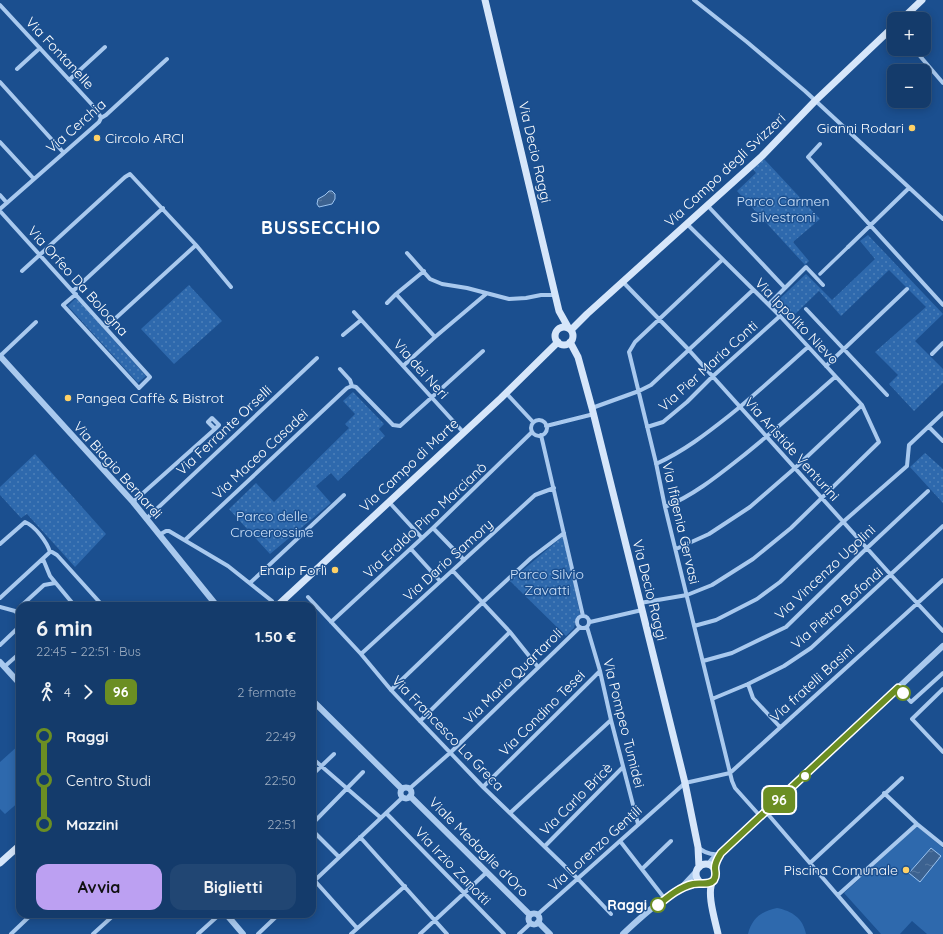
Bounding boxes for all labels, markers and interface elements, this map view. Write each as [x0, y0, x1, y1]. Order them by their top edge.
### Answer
map controls [887, 12, 931, 108]
button: + [887, 12, 931, 56]
street label: Via Fontanelle [22, 13, 98, 93]
button: − [887, 64, 931, 108]
street label: Via Cerchia [42, 95, 110, 157]
street label: Via Decio Raggi [515, 99, 555, 205]
street label: Via Campo degli Svizzeri [661, 109, 789, 231]
place label: Gianni Rodari [817, 119, 904, 137]
marker: Gianni Rodari [907, 123, 917, 133]
place label: Circolo ARCI [105, 129, 184, 147]
marker: Circolo ARCI [92, 133, 102, 143]
park label: Parco Carmen Silvestroni [736, 192, 830, 226]
district label: BUSSECCHIO [261, 216, 381, 239]
street label: Via Orfeo Da Bologna [24, 222, 132, 340]
street label: Via Ippolito Nievo [751, 274, 843, 368]
street label: Via Pier Maria Conti [655, 317, 761, 415]
street label: Via dei Neri [389, 335, 453, 403]
street label: Via Ferrante Orselli [173, 381, 275, 479]
place label: Pangea Caffè & Bistrot [76, 389, 224, 407]
marker: Pangea Caffè & Bistrot [63, 393, 73, 403]
street label: Via Aristide Venturini [741, 393, 843, 505]
street label: Via Maceo Casadei [208, 405, 312, 503]
street label: Via Campo di Marte [356, 414, 462, 516]
street label: Via Biagio Bernardi [70, 418, 166, 522]
street label: Via Eraldo Pino Marcianò [360, 458, 490, 582]
street label: Via Ifigenia Gervasi [658, 460, 704, 586]
park label: Parco delle Crocerossine [230, 507, 314, 541]
street label: Via Dario Samory [399, 515, 497, 605]
street label: Via Vincenzo Ugolini [771, 521, 879, 623]
street label: Via Decio Raggi [629, 538, 671, 642]
place label: Enaip Forlì [259, 561, 327, 579]
street label: Via Pietro Bofondi [787, 563, 887, 653]
marker: Enaip Forlì [330, 565, 340, 575]
park label: Parco Silvio Zavatti [510, 565, 584, 599]
text: 6 min [36, 614, 93, 642]
street label: Via Mario Quartaroli [460, 624, 566, 728]
text: 1.50 € [255, 627, 296, 646]
street label: Via fratelli Basini [766, 640, 858, 726]
text: 22:45 – 22:51 · Bus [36, 643, 141, 659]
street label: Via Pompeo Tumidei [599, 656, 649, 790]
street label: Via Condino Tesei [495, 666, 589, 760]
street label: Via Francesco La Greca [388, 671, 508, 795]
icon: walk [36, 681, 58, 703]
icon: forward [77, 681, 99, 703]
text: 96 [113, 683, 129, 701]
text: 4 [64, 684, 71, 700]
text: 2 fermate [237, 684, 296, 700]
unlabelled marker [895, 685, 911, 701]
text: Raggi [66, 727, 108, 746]
text: 22:49 [265, 728, 296, 744]
street label: Via Carlo Bricè [536, 759, 616, 839]
unlabelled marker [799, 770, 811, 782]
text: Centro Studi [66, 771, 151, 790]
text: 22:50 [264, 772, 296, 788]
line badge: 96 [761, 787, 797, 813]
text: 96 [771, 791, 787, 809]
street label: Viale Medaglie d'Oro [425, 793, 533, 901]
street label: Via Lorenzo Gentili [544, 801, 646, 895]
text: Mazzini [66, 815, 118, 834]
text: 22:51 [267, 816, 296, 832]
street label: Via Irzio Zanotti [411, 823, 495, 909]
place label: Piscina Comunale [784, 861, 898, 879]
button: Avvia [36, 864, 162, 910]
button: Biglietti [170, 864, 296, 910]
marker: Piscina Comunale [901, 865, 911, 875]
place label: Raggi [607, 896, 647, 914]
marker: Raggi [650, 897, 666, 913]

